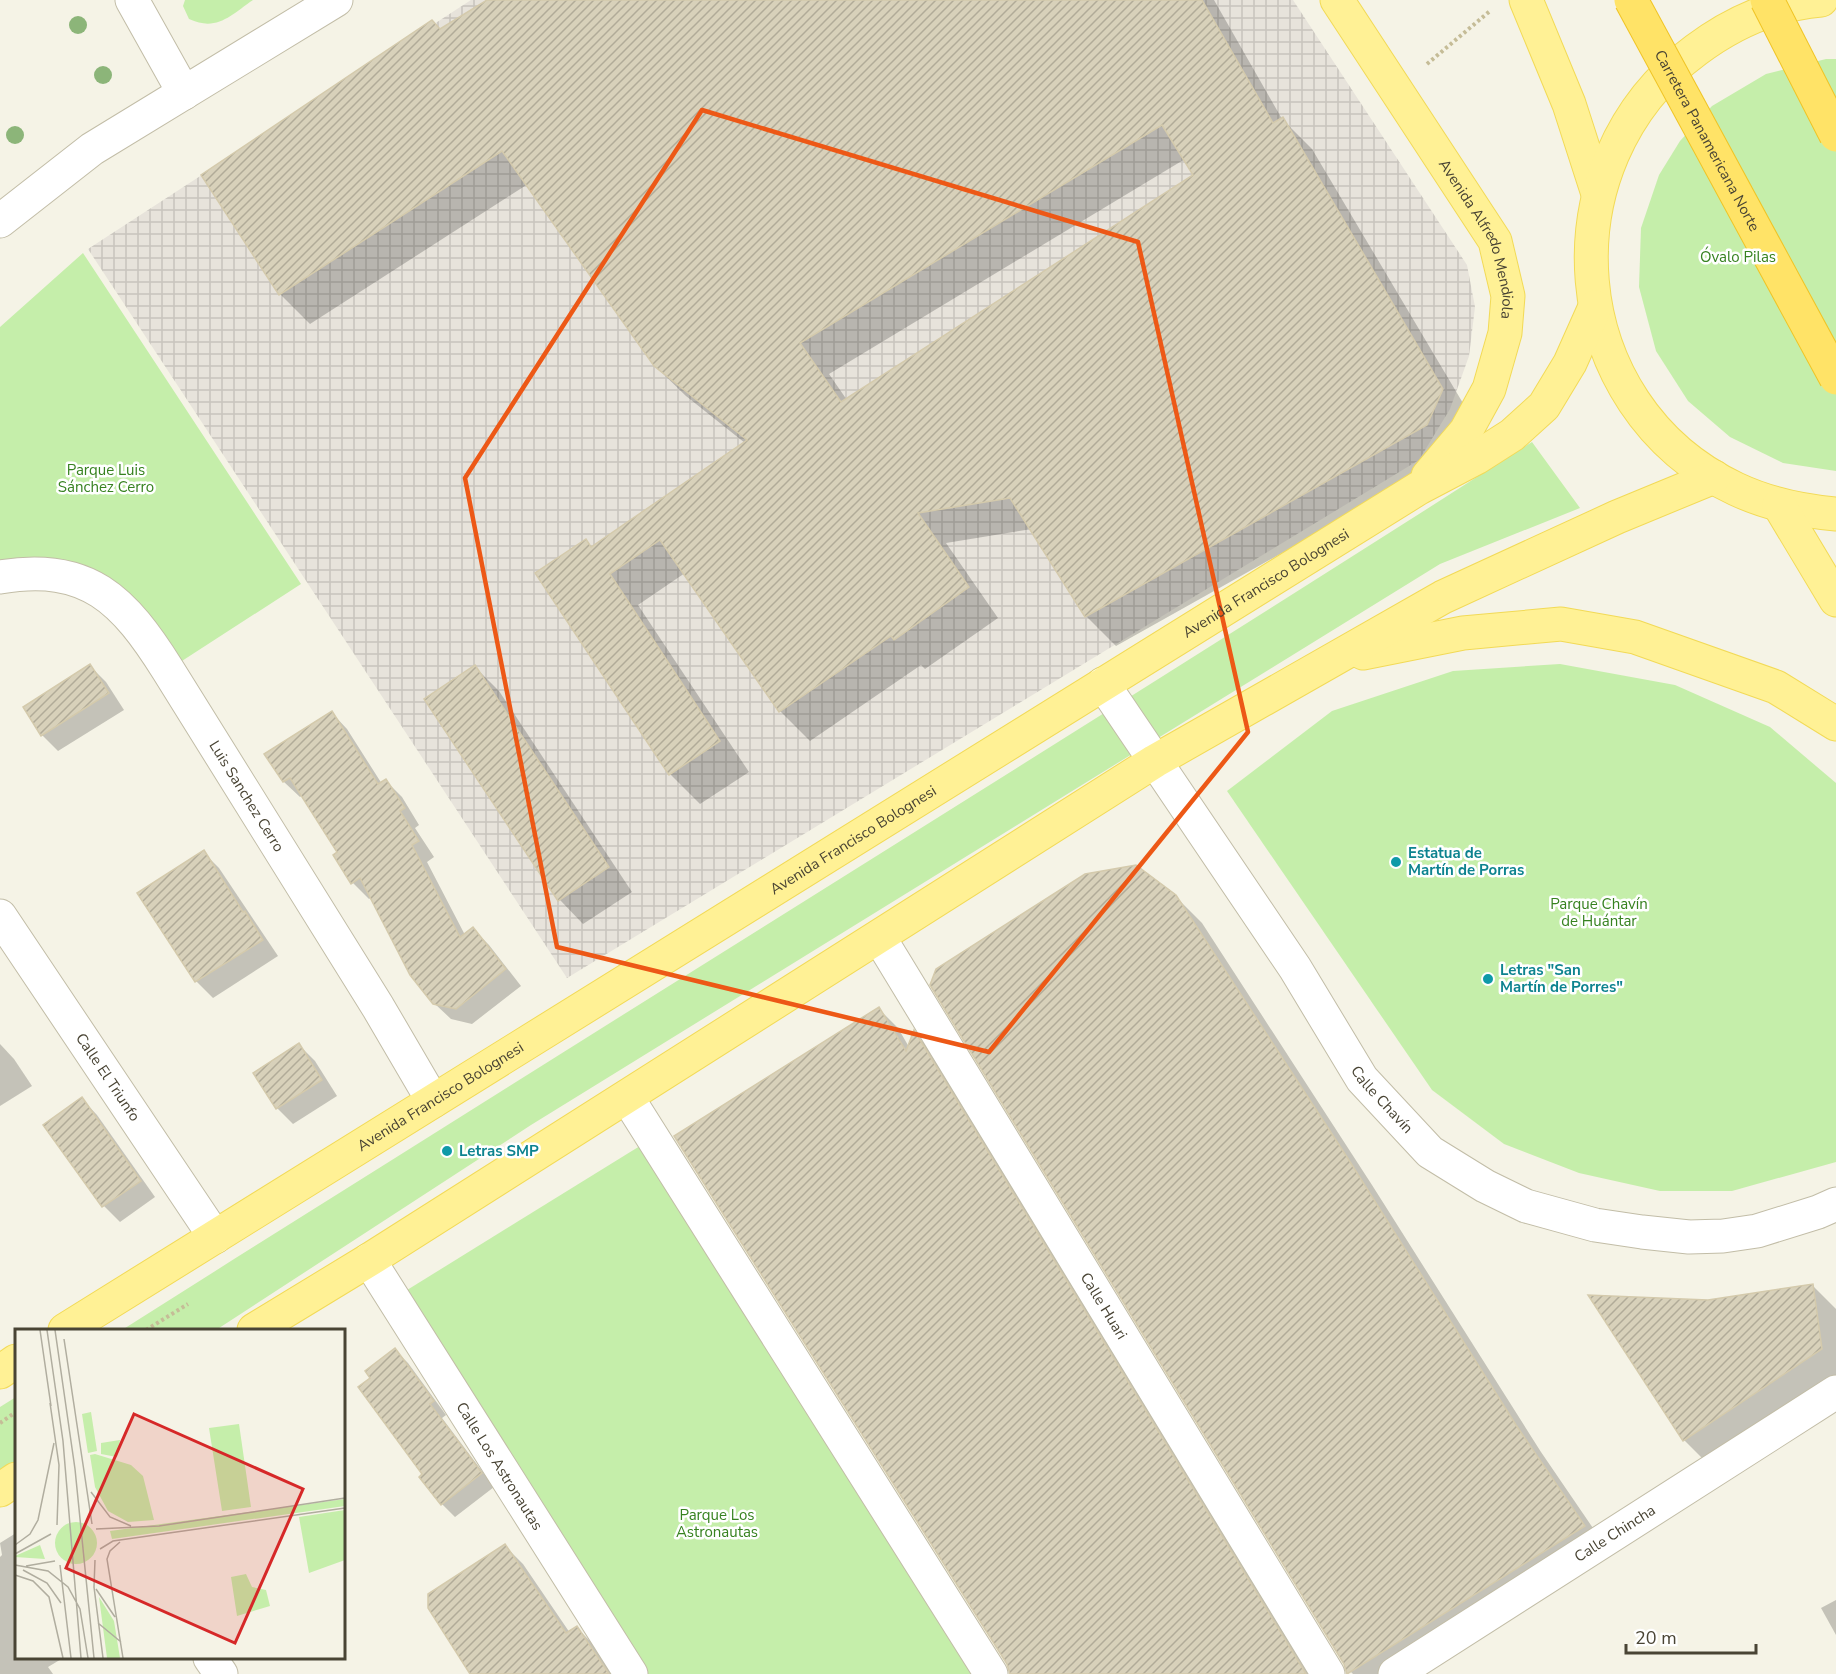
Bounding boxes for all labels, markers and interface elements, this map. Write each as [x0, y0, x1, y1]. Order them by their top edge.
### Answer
street label: Carretera Panamericana Norte [1650, 46, 1765, 235]
street label: Avenida Alfredo Mendiola [1434, 155, 1518, 320]
park label: Óvalo Pilas [1700, 246, 1776, 267]
park label: Parque Luis Sánchez Cerro [58, 460, 154, 497]
street label: Avenida Francisco Bolognesi [1179, 524, 1353, 643]
street label: Luis Sanchez Cerro [204, 737, 289, 856]
street label: Avenida Francisco Bolognesi [766, 781, 940, 899]
place label: Estatua de Martín de Porras [1408, 843, 1524, 880]
marker: Estatua de Martín de Porras [1389, 855, 1403, 869]
park label: Parque Chavín de Huántar [1550, 894, 1648, 931]
place label: Letras "San Martín de Porres" [1500, 960, 1623, 997]
marker: Letras "San Martín de Porres" [1481, 972, 1495, 986]
street label: Calle El Triunfo [71, 1029, 145, 1125]
street label: Avenida Francisco Bolognesi [353, 1037, 527, 1156]
street label: Calle Chavín [1346, 1062, 1418, 1138]
place label: Letras SMP [459, 1141, 539, 1161]
marker: Letras SMP [440, 1144, 454, 1158]
street label: Calle Huari [1076, 1269, 1132, 1343]
inset map [15, 1329, 345, 1659]
street label: Calle Los Astronautas [451, 1398, 548, 1534]
street label: Calle Chincha [1571, 1500, 1659, 1567]
park label: Parque Los Astronautas [676, 1505, 758, 1542]
scale bar [1626, 1617, 1756, 1655]
text: 20 m [1635, 1626, 1677, 1650]

